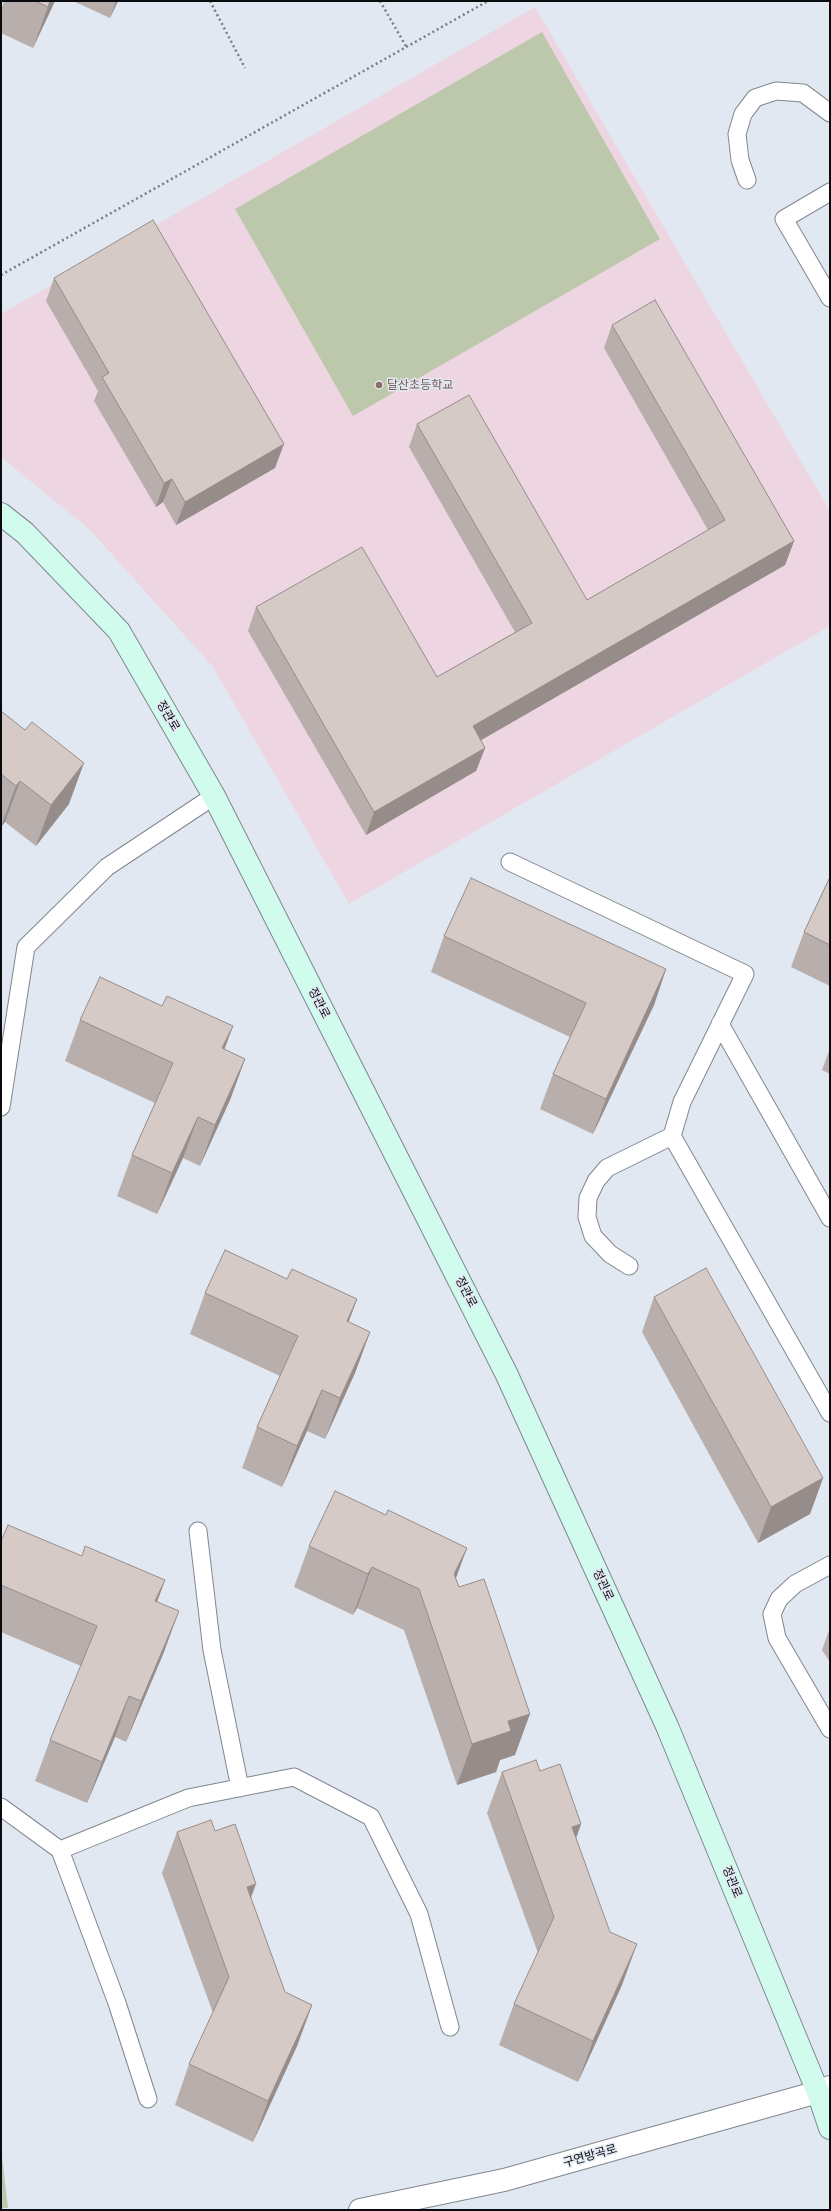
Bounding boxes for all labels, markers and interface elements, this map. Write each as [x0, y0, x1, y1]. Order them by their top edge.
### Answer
place label: 달산초등학교 [387, 378, 453, 392]
marker: 달산초등학교 [374, 380, 384, 390]
street label: 정관로 [153, 698, 183, 734]
street label: 정관로 [305, 985, 333, 1021]
street label: 정관로 [452, 1274, 480, 1310]
street label: 정관로 [589, 1567, 617, 1603]
street label: 정관로 [719, 1864, 745, 1900]
street label: 구연방곡로 [561, 2141, 619, 2171]

